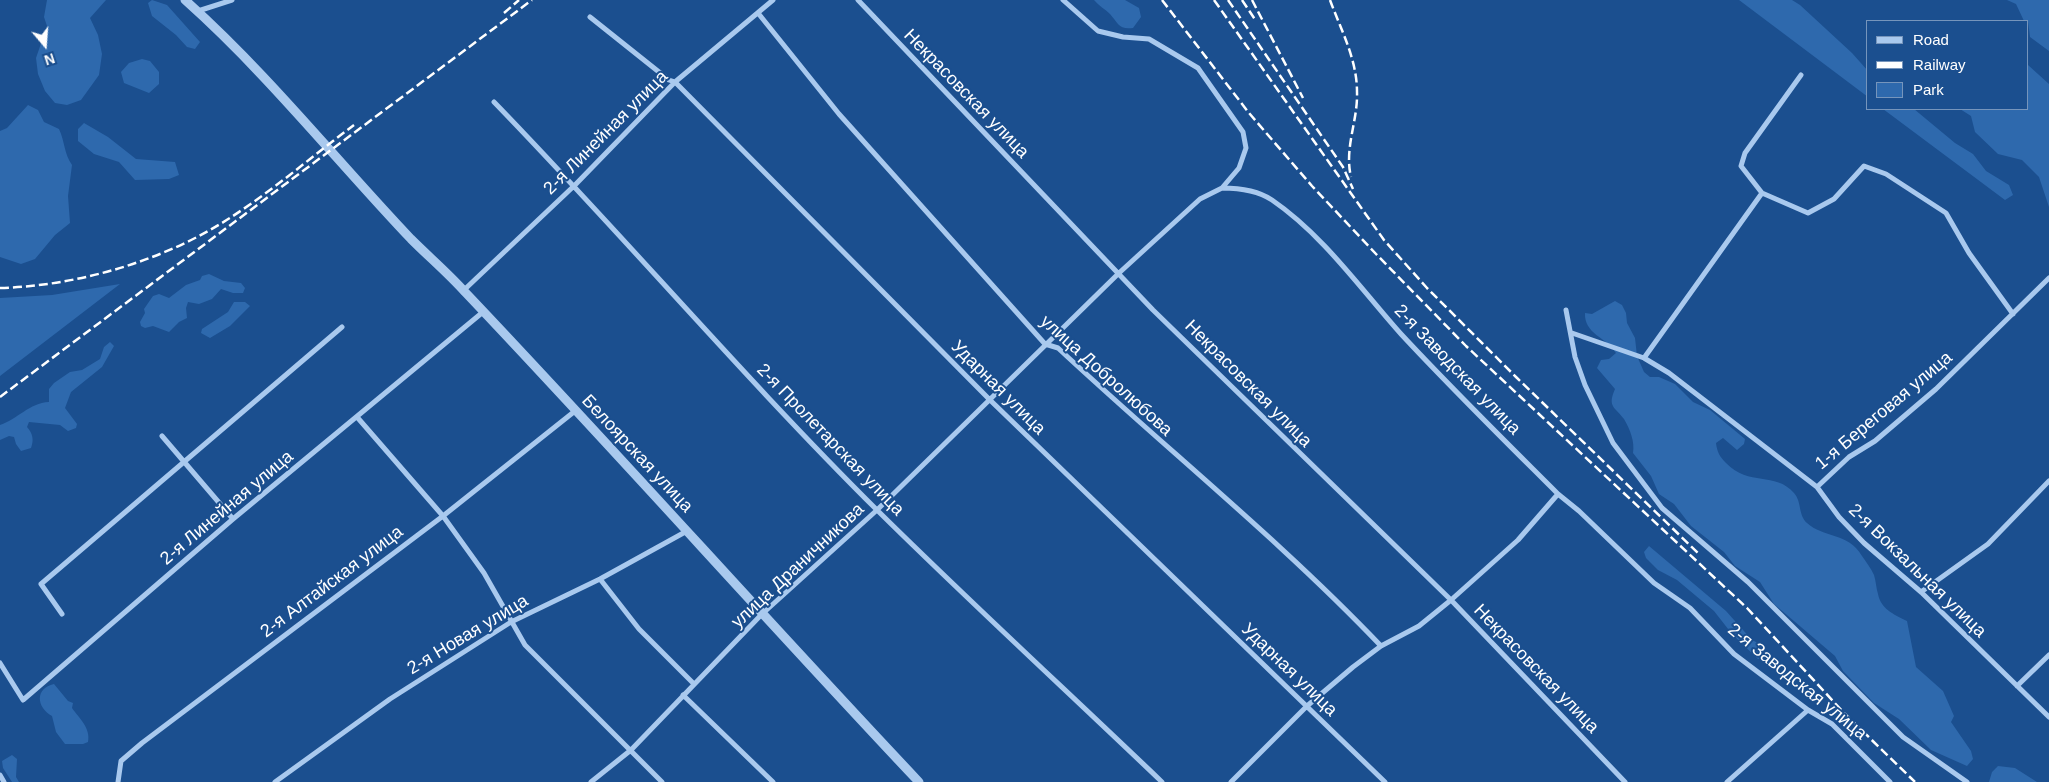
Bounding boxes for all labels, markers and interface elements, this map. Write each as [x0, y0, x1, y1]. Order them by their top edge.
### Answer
north arrow [20, 20, 70, 70]
legend [1866, 20, 2029, 110]
street label: Некрасовская улица [899, 25, 1033, 163]
text: Road [1913, 31, 1949, 48]
text: N [42, 50, 57, 68]
text: Railway [1913, 56, 1966, 73]
street label: 2-я Линейная улица [539, 66, 673, 200]
text: Park [1913, 81, 1944, 98]
street label: 2-я Заводская улица [1389, 300, 1525, 440]
street label: улица Добролюбова [1035, 311, 1177, 441]
street label: Некрасовская улица [1180, 316, 1316, 452]
street label: Ударная улица [946, 336, 1050, 440]
street label: 1-я Береговая улица [1811, 347, 1957, 475]
street label: 2-я Пролетарская улица [752, 360, 908, 520]
street label: Белоярская улица [577, 391, 697, 517]
street label: 2-я Линейная улица [156, 446, 298, 570]
street label: улица Драничникова [727, 499, 869, 633]
street label: 2-я Вокзальная улица [1844, 500, 1990, 642]
street label: 2-я Алтайская улица [256, 521, 408, 643]
street label: 2-я Новая улица [404, 590, 532, 680]
street label: Некрасовская улица [1469, 600, 1603, 738]
street label: Ударная улица [1237, 619, 1341, 721]
street label: 2-я Заводская улица [1723, 619, 1871, 745]

